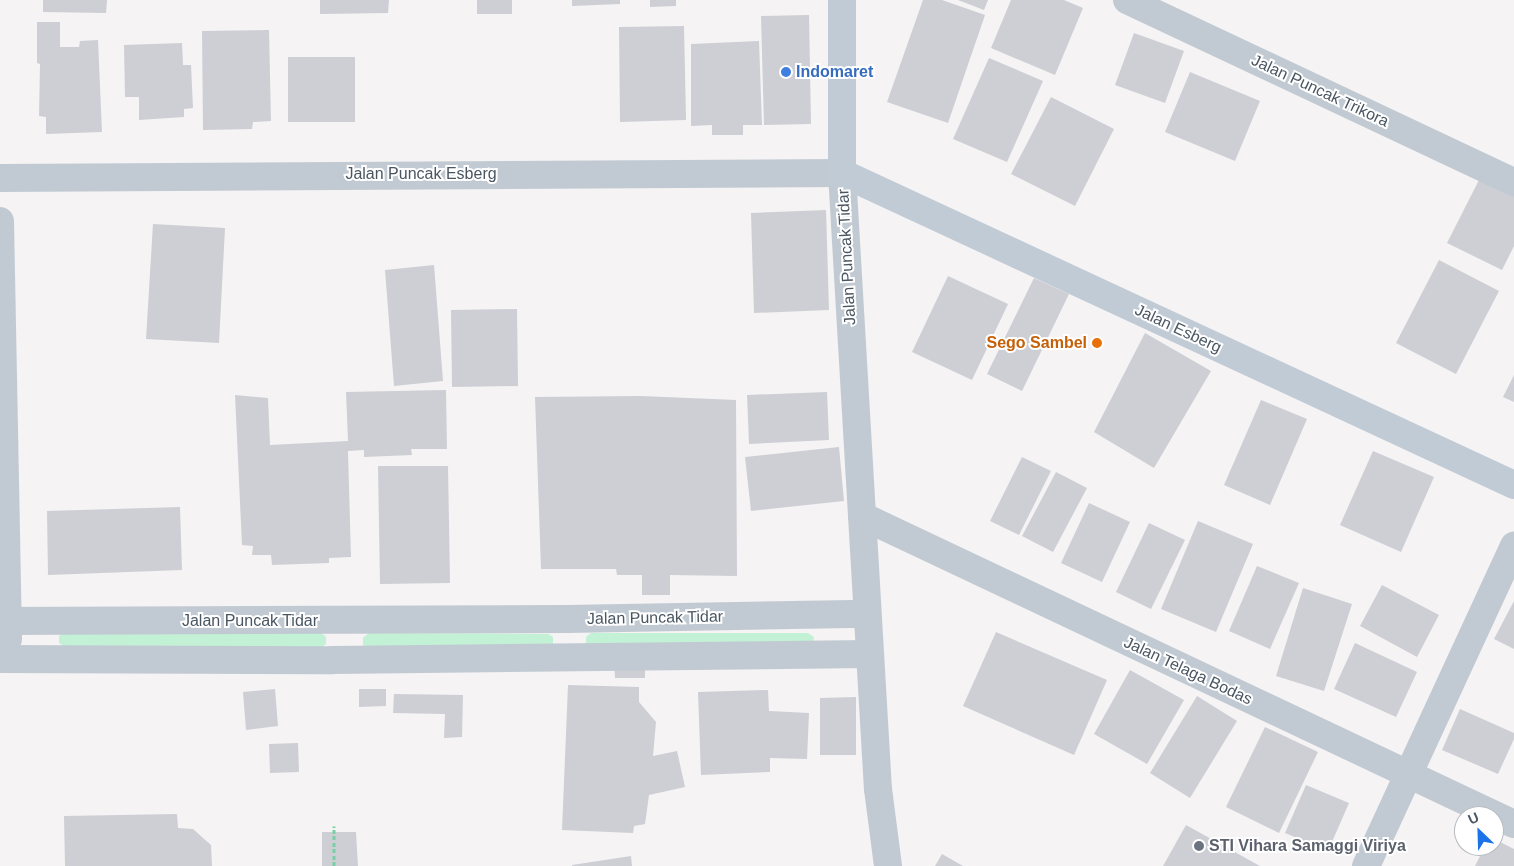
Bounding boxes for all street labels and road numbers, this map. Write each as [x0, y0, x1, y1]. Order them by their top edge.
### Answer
street label: Jalan Puncak Trikora [1248, 51, 1392, 131]
street label: Jalan Puncak Esberg [345, 164, 497, 184]
street label: Jalan Puncak Tidar [834, 188, 860, 326]
street label: Jalan Esberg [1132, 301, 1224, 357]
street label: Jalan Puncak Tidar [587, 607, 723, 629]
street label: Jalan Puncak Tidar [182, 611, 318, 631]
street label: Jalan Telaga Bodas [1121, 633, 1255, 709]

